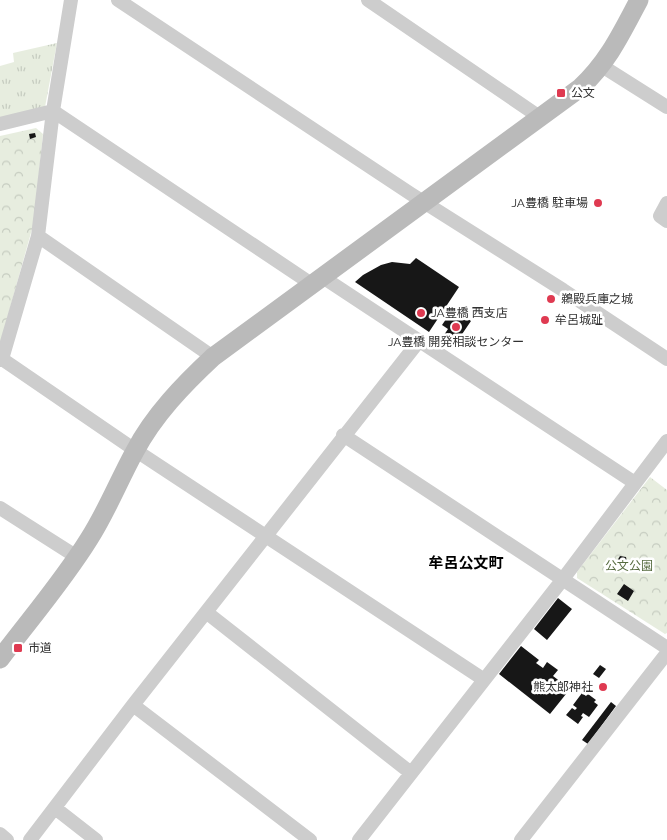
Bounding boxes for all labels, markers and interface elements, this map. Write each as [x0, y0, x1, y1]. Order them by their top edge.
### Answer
place label: 公文 [571, 86, 595, 100]
marker: 公文 [555, 87, 567, 99]
place label: JA豊橋 駐車場 [511, 196, 588, 210]
marker: JA豊橋 駐車場 [592, 197, 604, 209]
place label: 鵜殿兵庫之城 [561, 292, 633, 306]
marker: 鵜殿兵庫之城 [545, 293, 557, 305]
place label: JA豊橋 西支店 [431, 306, 508, 320]
marker: JA豊橋 西支店 [415, 307, 427, 319]
place label: 牟呂城趾 [555, 313, 603, 327]
marker: 牟呂城趾 [539, 314, 551, 326]
marker: JA豊橋 開発相談センター [450, 321, 462, 333]
place label: JA豊橋 開発相談センター [388, 335, 524, 349]
district label: 牟呂公文町 [428, 554, 504, 572]
park label: 公文公園 [605, 559, 653, 573]
place label: 市道 [28, 641, 52, 655]
marker: 市道 [12, 642, 24, 654]
place label: 熊太郎神社 [533, 680, 593, 694]
marker: 熊太郎神社 [597, 681, 609, 693]

